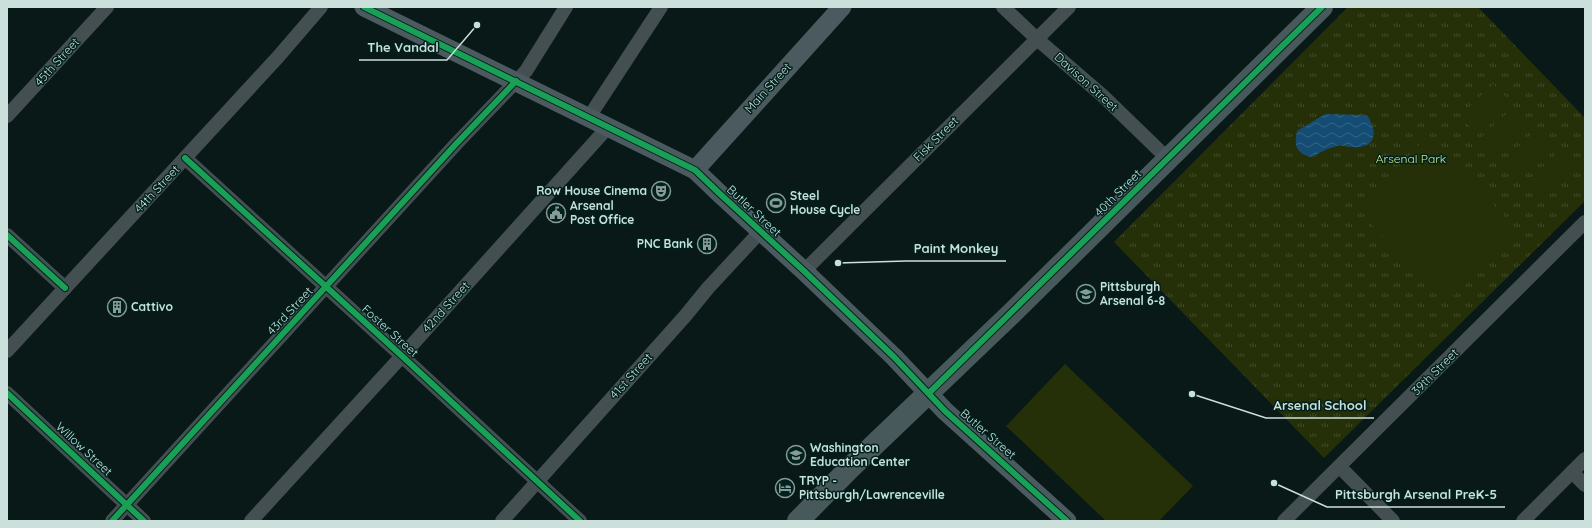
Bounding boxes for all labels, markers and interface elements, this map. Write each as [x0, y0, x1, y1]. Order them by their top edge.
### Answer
street label: 45th Street [31, 34, 82, 89]
callout: The Vandal [359, 35, 447, 60]
text: The Vandal [367, 39, 439, 55]
street label: Davison Street [1051, 49, 1121, 114]
street label: Main Street [741, 59, 794, 116]
street label: Fisk Street [910, 113, 961, 164]
park label: Arsenal Park [1376, 151, 1446, 166]
street label: 44th Street [131, 162, 182, 216]
street label: 40th Street [1091, 166, 1144, 219]
theatre icon: Row House Cinema [650, 180, 672, 202]
street label: Butler Street [724, 182, 785, 240]
place label: Row House Cinema [536, 183, 647, 198]
place label: Steel House Cycle [790, 188, 860, 217]
sports icon: Steel House Cycle [765, 192, 787, 214]
place label: Arsenal Post Office [570, 198, 634, 227]
public building icon: Arsenal Post Office [545, 202, 567, 224]
building icon: PNC Bank [696, 233, 718, 255]
place label: PNC Bank [637, 236, 693, 251]
callout: Paint Monkey [906, 236, 1006, 261]
text: Paint Monkey [914, 240, 998, 256]
street label: 42nd Street [419, 278, 472, 335]
place label: Pittsburgh Arsenal 6-8 [1100, 279, 1165, 308]
street label: 43rd Street [264, 283, 316, 338]
school or university icon: Pittsburgh Arsenal 6-8 [1075, 283, 1097, 305]
building icon: Cattivo [106, 296, 128, 318]
place label: Cattivo [131, 299, 173, 314]
street label: Foster Street [359, 301, 422, 360]
street label: 39th Street [1408, 345, 1461, 398]
street label: 41st Street [606, 350, 655, 402]
callout: Arsenal School [1266, 393, 1374, 418]
text: Arsenal School [1274, 397, 1366, 413]
street label: Butler Street [957, 405, 1019, 462]
street label: Willow Street [53, 419, 116, 479]
place label: Washington Education Center [810, 440, 910, 469]
school or university icon: Washington Education Center [785, 444, 807, 466]
place label: TRYP - Pittsburgh/Lawrenceville [799, 473, 945, 502]
hotel icon: TRYP - Pittsburgh/Lawrenceville [774, 477, 796, 499]
callout: Pittsburgh Arsenal PreK-5 [1327, 482, 1505, 507]
text: Pittsburgh Arsenal PreK-5 [1335, 486, 1497, 502]

